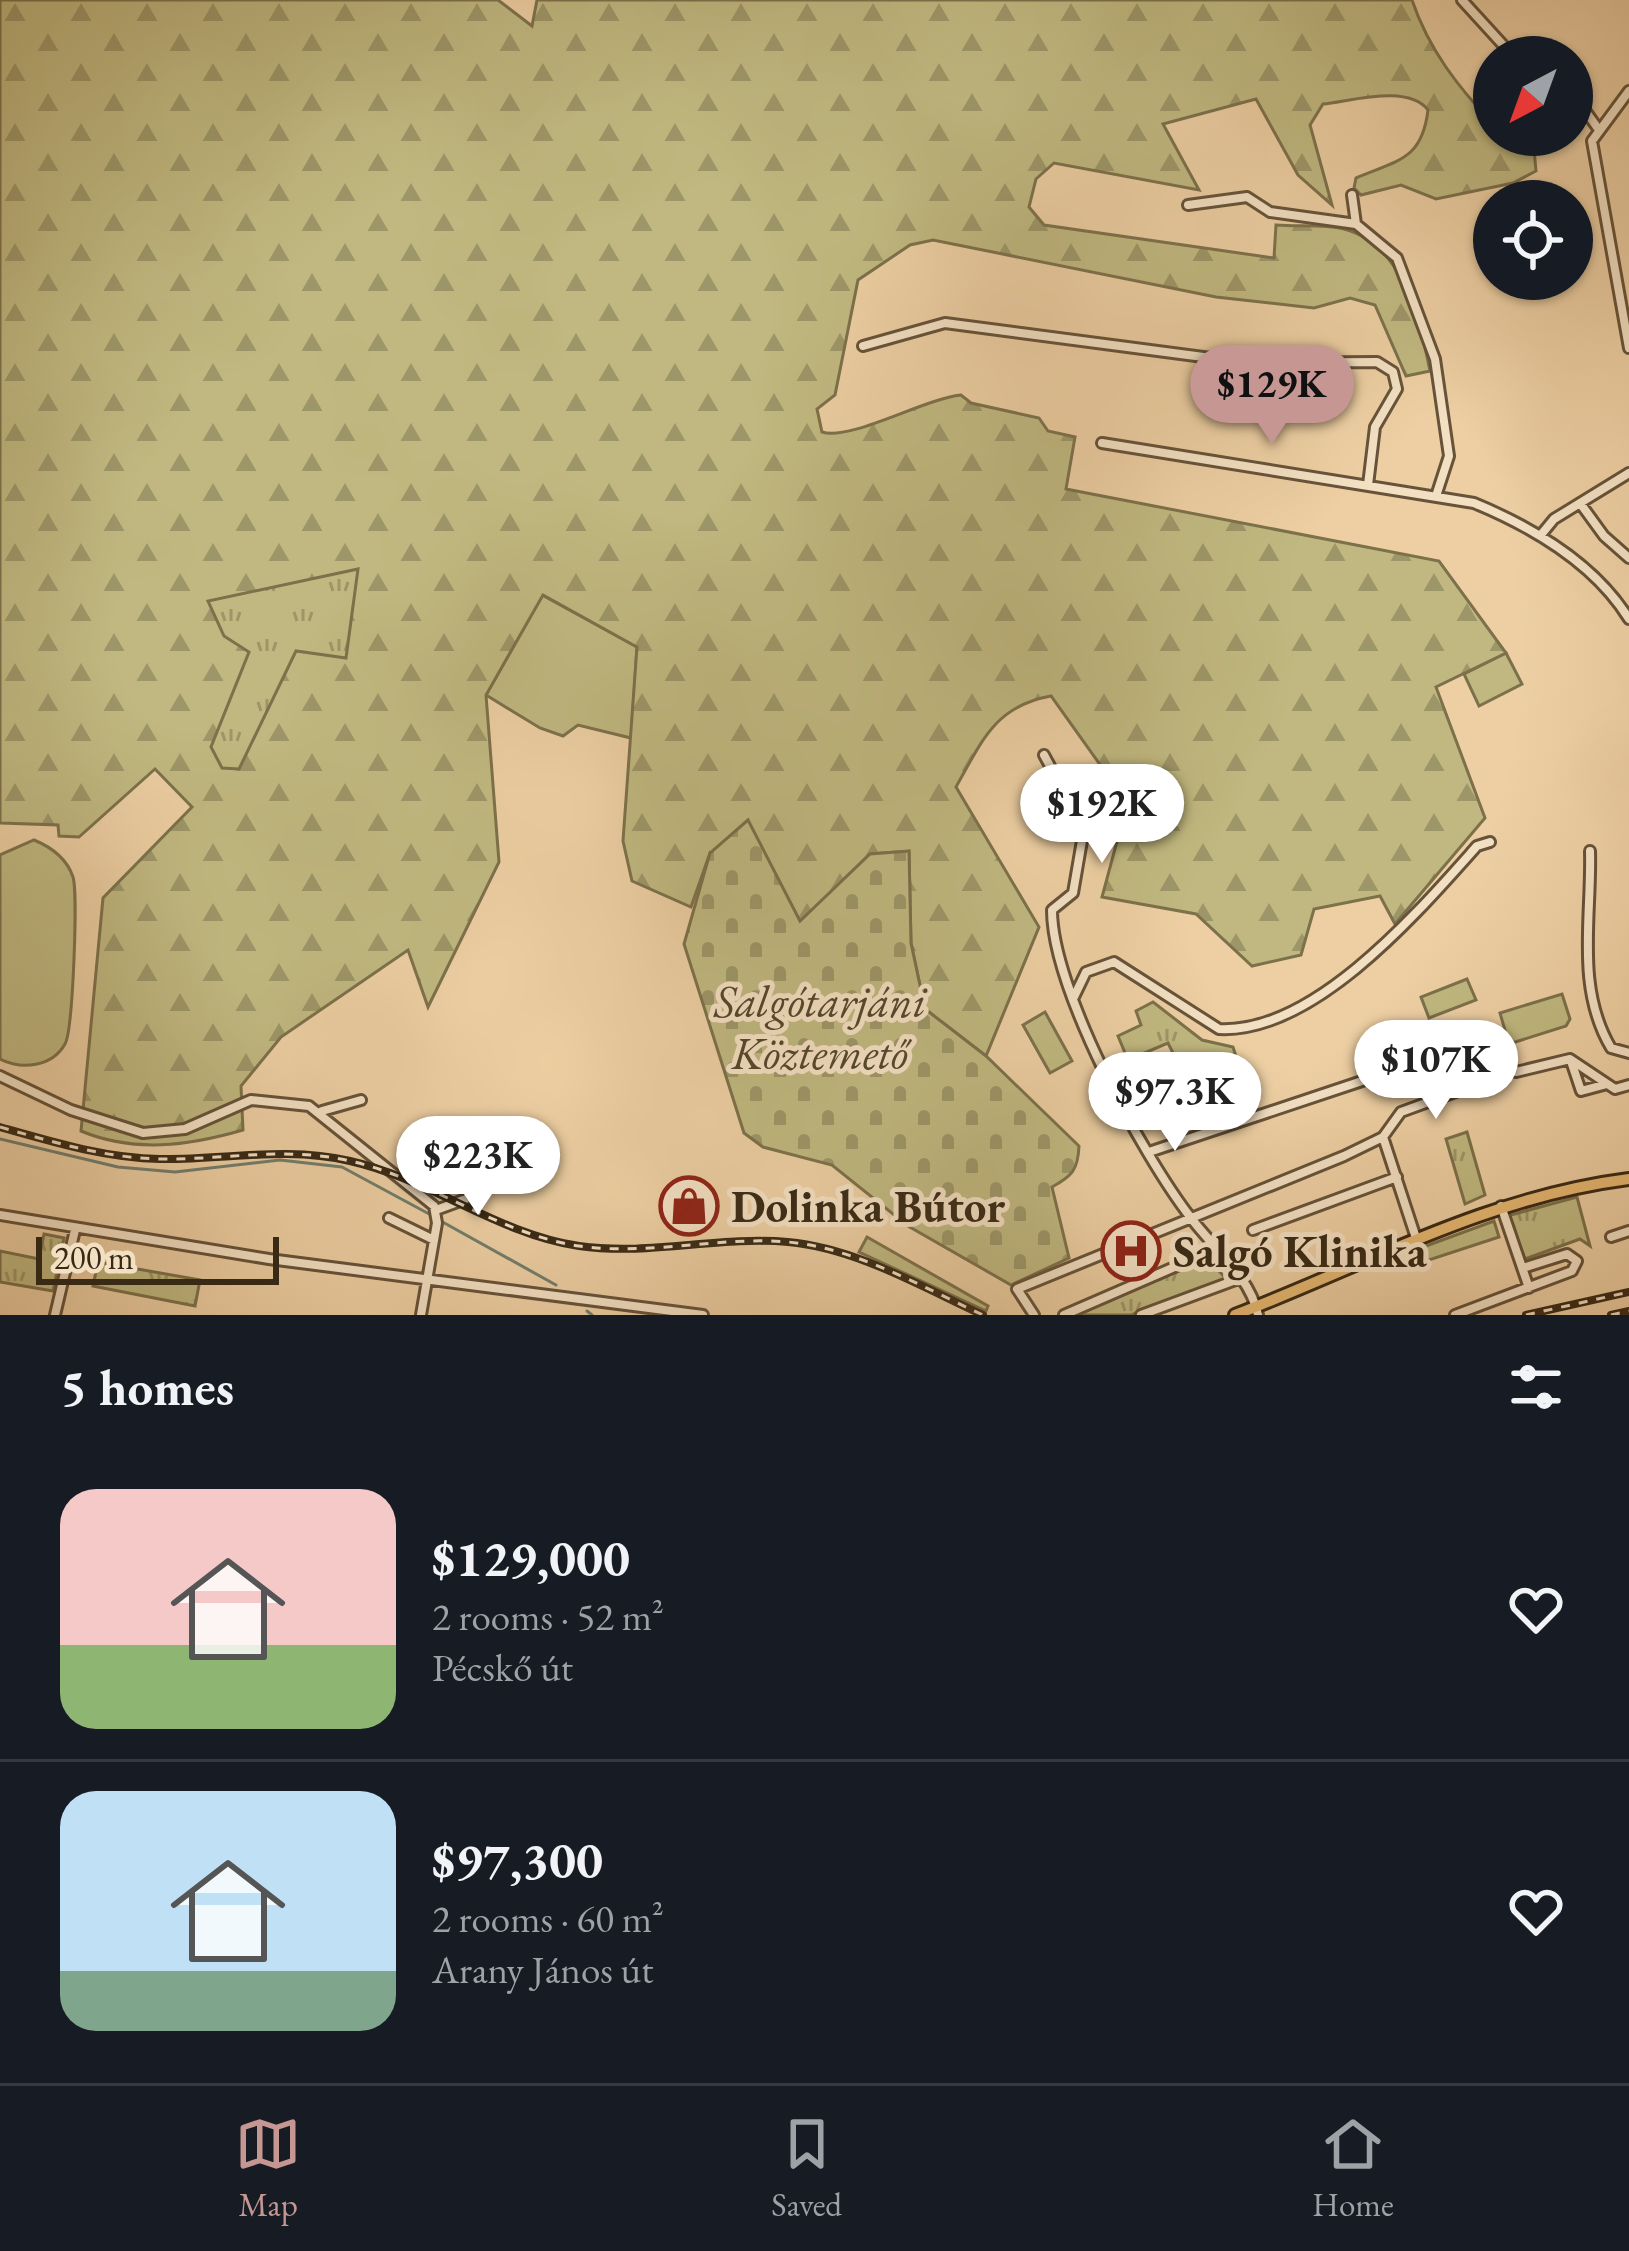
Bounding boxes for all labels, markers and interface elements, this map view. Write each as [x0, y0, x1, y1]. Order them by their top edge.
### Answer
north arrow [1473, 36, 1593, 156]
map controls [1473, 36, 1593, 300]
button: locate [1473, 180, 1593, 300]
pin: $129K [1188, 345, 1356, 447]
text: $129K [1217, 358, 1327, 409]
pin: $192K [1018, 764, 1186, 866]
text: $192K [1047, 777, 1157, 828]
park label: Salgótarjáni Köztemető [713, 972, 928, 1082]
pin: $107K [1352, 1020, 1520, 1122]
text: $107K [1381, 1033, 1491, 1084]
pin: $97.3K [1077, 1052, 1273, 1154]
text: $97.3K [1115, 1065, 1235, 1116]
pin: $223K [394, 1116, 562, 1218]
text: $223K [423, 1129, 533, 1180]
shop icon: Dolinka Bútor [658, 1175, 720, 1237]
place label: Dolinka Bútor [731, 1177, 1005, 1235]
hospital icon: Salgó Klinika [1100, 1220, 1162, 1282]
place label: Salgó Klinika [1173, 1222, 1427, 1281]
scale bar [36, 1231, 279, 1284]
text: 200 m [54, 1236, 134, 1279]
text: 5 homes [60, 1354, 234, 1420]
icon: filters [1503, 1354, 1569, 1420]
text: $129,000 [432, 1525, 630, 1591]
icon: home [156, 1537, 300, 1681]
icon: heart [1503, 1576, 1569, 1642]
text: 2 rooms · 52 m² [432, 1591, 664, 1642]
text: Pécskő út [432, 1642, 573, 1693]
text: $97,300 [432, 1827, 603, 1893]
icon: home [156, 1839, 300, 1983]
icon: heart [1503, 1878, 1569, 1944]
text: 2 rooms · 60 m² [432, 1893, 664, 1944]
text: Arany János út [432, 1944, 653, 1995]
tab: Map [235, 2111, 301, 2226]
tab: Saved [771, 2111, 842, 2226]
tab: Home [1312, 2111, 1394, 2226]

